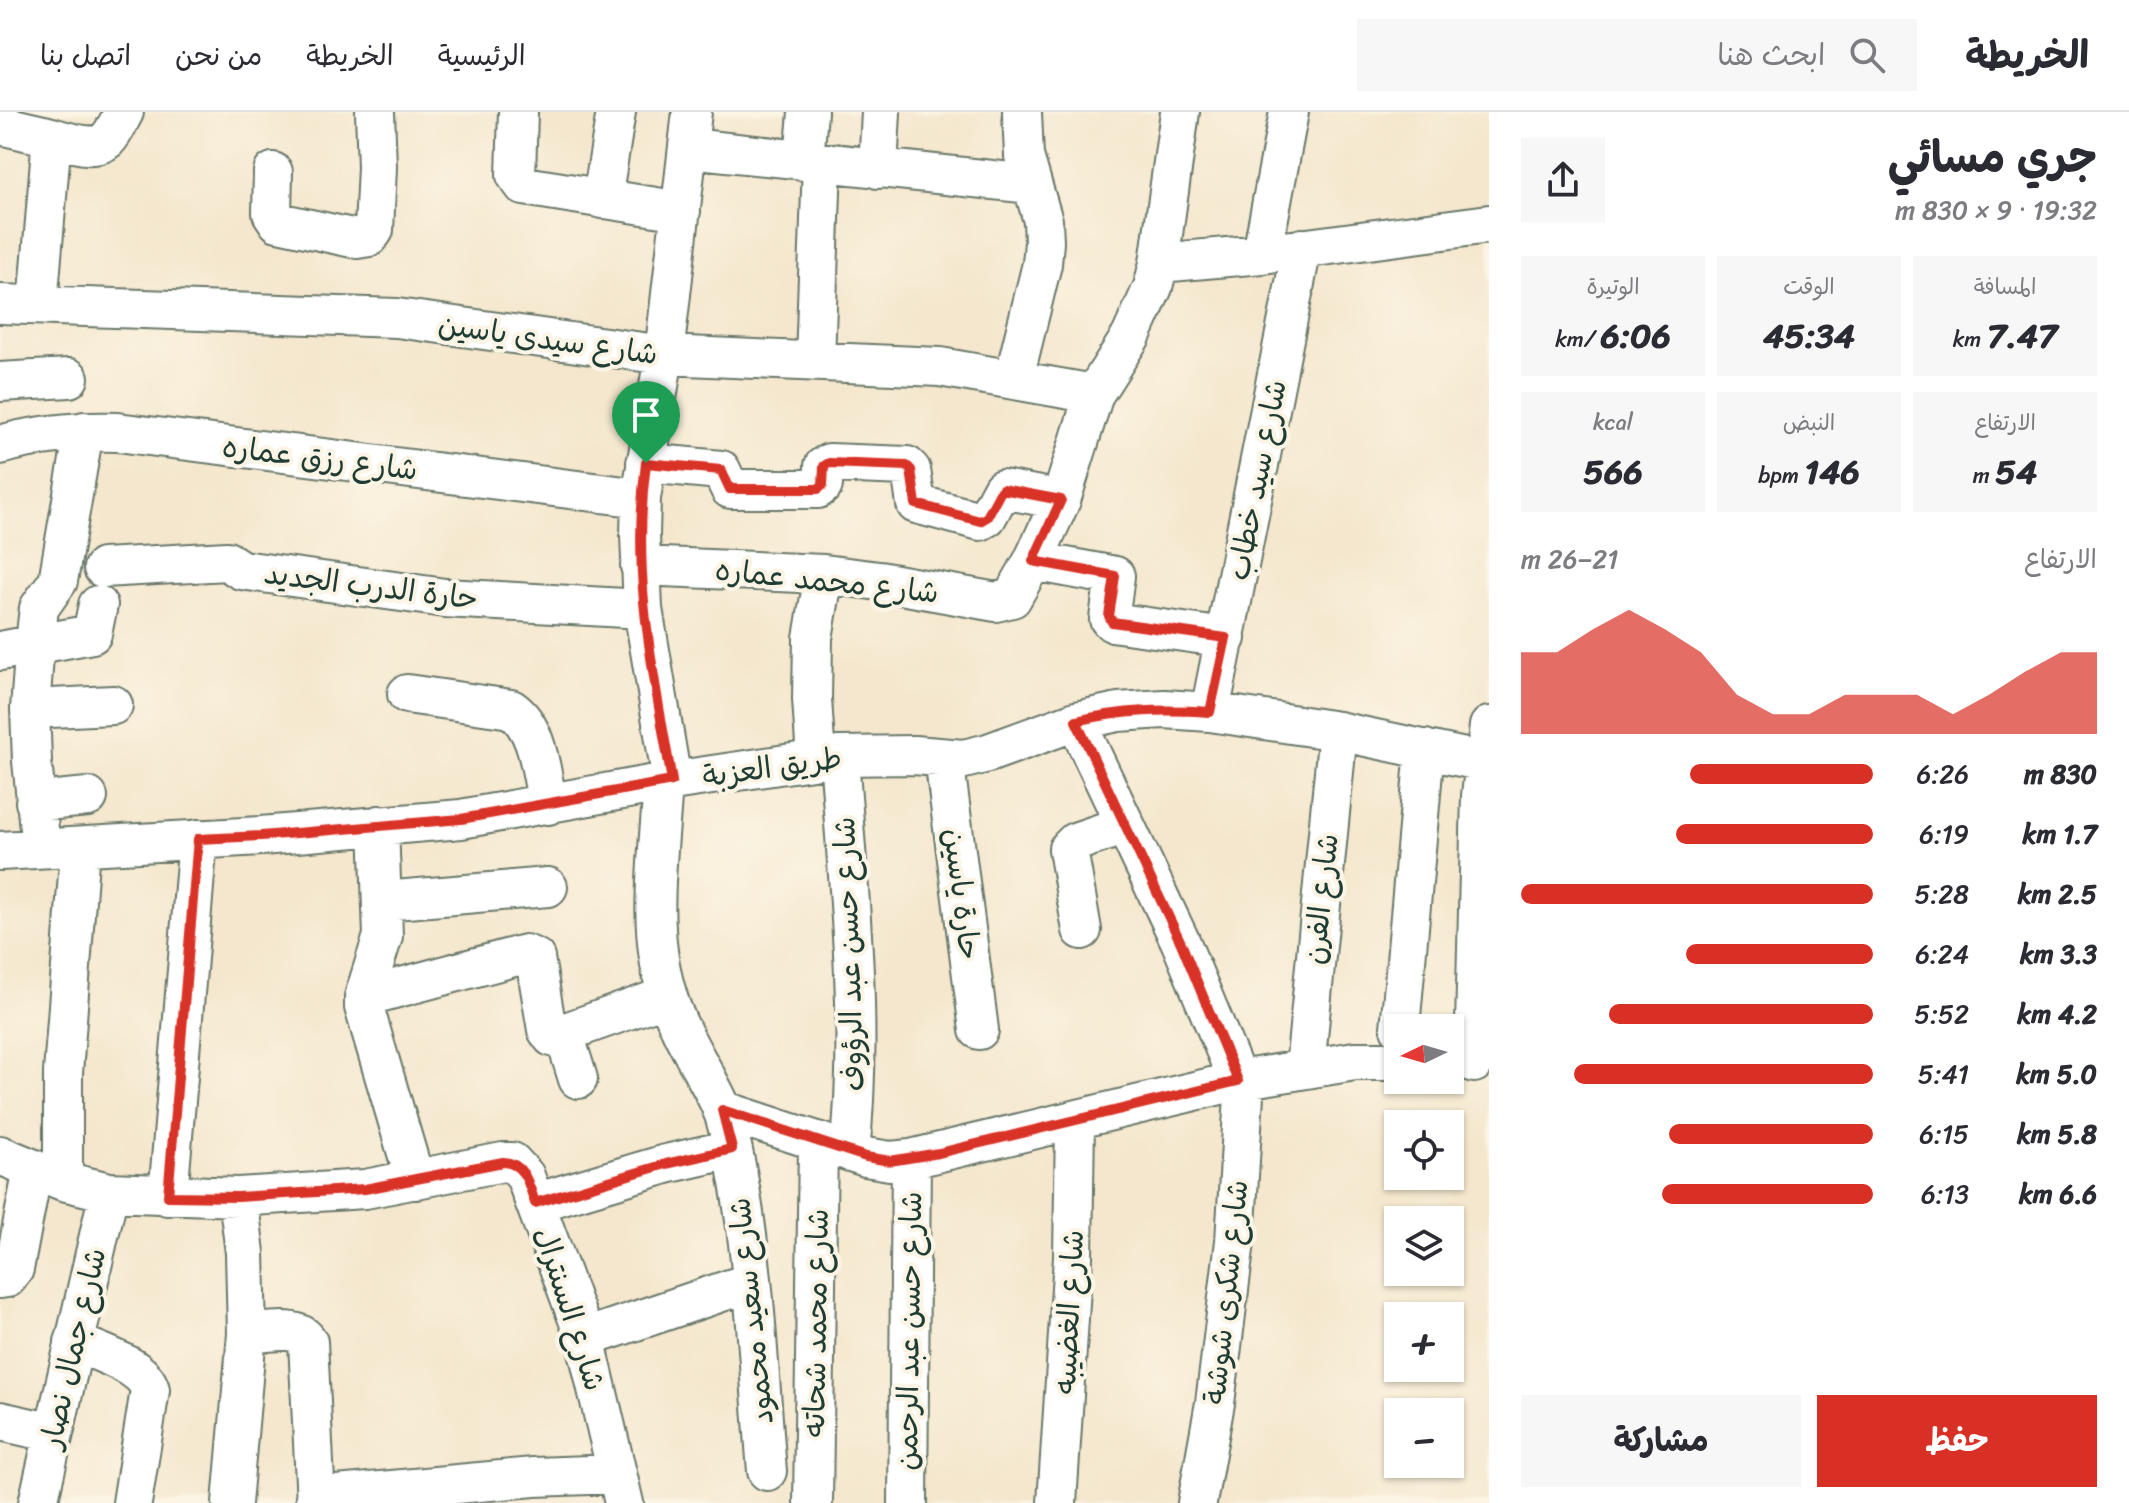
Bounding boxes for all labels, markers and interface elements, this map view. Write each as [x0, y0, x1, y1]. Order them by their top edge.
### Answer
search box [1357, 19, 1917, 91]
text: الخريطة [1965, 22, 2089, 89]
text: ابحث هنا [1717, 28, 1825, 82]
text: اتصل بنا [40, 31, 131, 80]
text: من نحن [175, 31, 262, 80]
text: الخريطة [306, 31, 394, 80]
text: الرئيسية [438, 31, 526, 80]
icon: search [1845, 33, 1889, 77]
text: جري مسائي [1888, 118, 2097, 196]
button: share [1521, 138, 1605, 222]
text: 19:32 · 9 × 830 m [1895, 187, 2097, 233]
text: الوتيرة [1586, 267, 1640, 306]
text: الوقت [1783, 267, 1835, 306]
text: المسافة [1974, 267, 2036, 306]
street label: شارع سيدى ياسين [435, 297, 661, 381]
text: 6:06 [1600, 306, 1671, 366]
text: 45:34 [1763, 306, 1855, 366]
text: 7.47 [1987, 306, 2057, 366]
text: /km [1555, 320, 1600, 359]
text: km [1953, 320, 1987, 359]
street label: شارع سيد خطاب [1211, 375, 1303, 585]
pin [612, 381, 680, 463]
icon: arrive [624, 393, 668, 437]
text: kcal [1593, 403, 1633, 442]
text: النبض [1783, 403, 1835, 442]
text: الارتفاع [1974, 403, 2036, 442]
street label: شارع رزق عماره [219, 419, 421, 497]
text: 566 [1583, 442, 1643, 502]
text: 146 [1805, 442, 1860, 502]
text: 54 [1995, 442, 2037, 502]
text: bpm [1758, 456, 1805, 495]
text: m [1973, 456, 1995, 495]
text: 21–26 m [1521, 536, 1618, 582]
text: الارتفاع [2024, 536, 2097, 582]
street label: شارع محمد عماره [713, 542, 941, 620]
street label: حارة الدرب الجديد [261, 546, 481, 626]
street label: طريق العزبة [699, 730, 845, 804]
text: 6:26 [1917, 751, 1969, 797]
text: 830 m [2024, 751, 2097, 797]
text: 6:19 [1919, 811, 1969, 857]
text: 1.7 km [2023, 811, 2097, 857]
street label: شارع حسن عبد الرؤوف [817, 816, 881, 1092]
street label: حارة ياسين [927, 825, 997, 963]
street label: شارع الفرن [1287, 831, 1355, 967]
text: 5:28 [1915, 871, 1969, 917]
text: 2.5 km [2018, 871, 2097, 917]
text: 6:24 [1915, 931, 1969, 977]
text: 3.3 km [2020, 931, 2097, 977]
text: 5:52 [1914, 991, 1969, 1037]
text: 4.2 km [2017, 991, 2097, 1037]
north arrow [1384, 1014, 1464, 1094]
map controls [1384, 1014, 1464, 1478]
text: 5:41 [1918, 1051, 1969, 1097]
text: 5.0 km [2016, 1051, 2097, 1097]
button: locate [1384, 1110, 1464, 1190]
text: 6:15 [1919, 1111, 1969, 1157]
text: 5.8 km [2017, 1111, 2097, 1157]
text: 6:13 [1921, 1171, 1969, 1217]
text: 6.6 km [2019, 1171, 2097, 1217]
street label: شارع شكرى شوشة [1187, 1177, 1265, 1407]
street label: شارع حسن عبد الرحمن [880, 1191, 938, 1471]
street label: شارع سعيد محمود [712, 1195, 790, 1427]
button: layers [1384, 1206, 1464, 1286]
street label: شارع محمد شحاته [787, 1208, 845, 1438]
street label: شارع السنترال [518, 1220, 622, 1398]
street label: شارع الغضيبه [1038, 1228, 1100, 1396]
street label: شارع جمال نصار [23, 1242, 122, 1457]
button: + [1384, 1302, 1464, 1382]
button: مشاركة [1521, 1395, 1801, 1487]
button: حفظ [1817, 1395, 2097, 1487]
button: − [1384, 1398, 1464, 1478]

